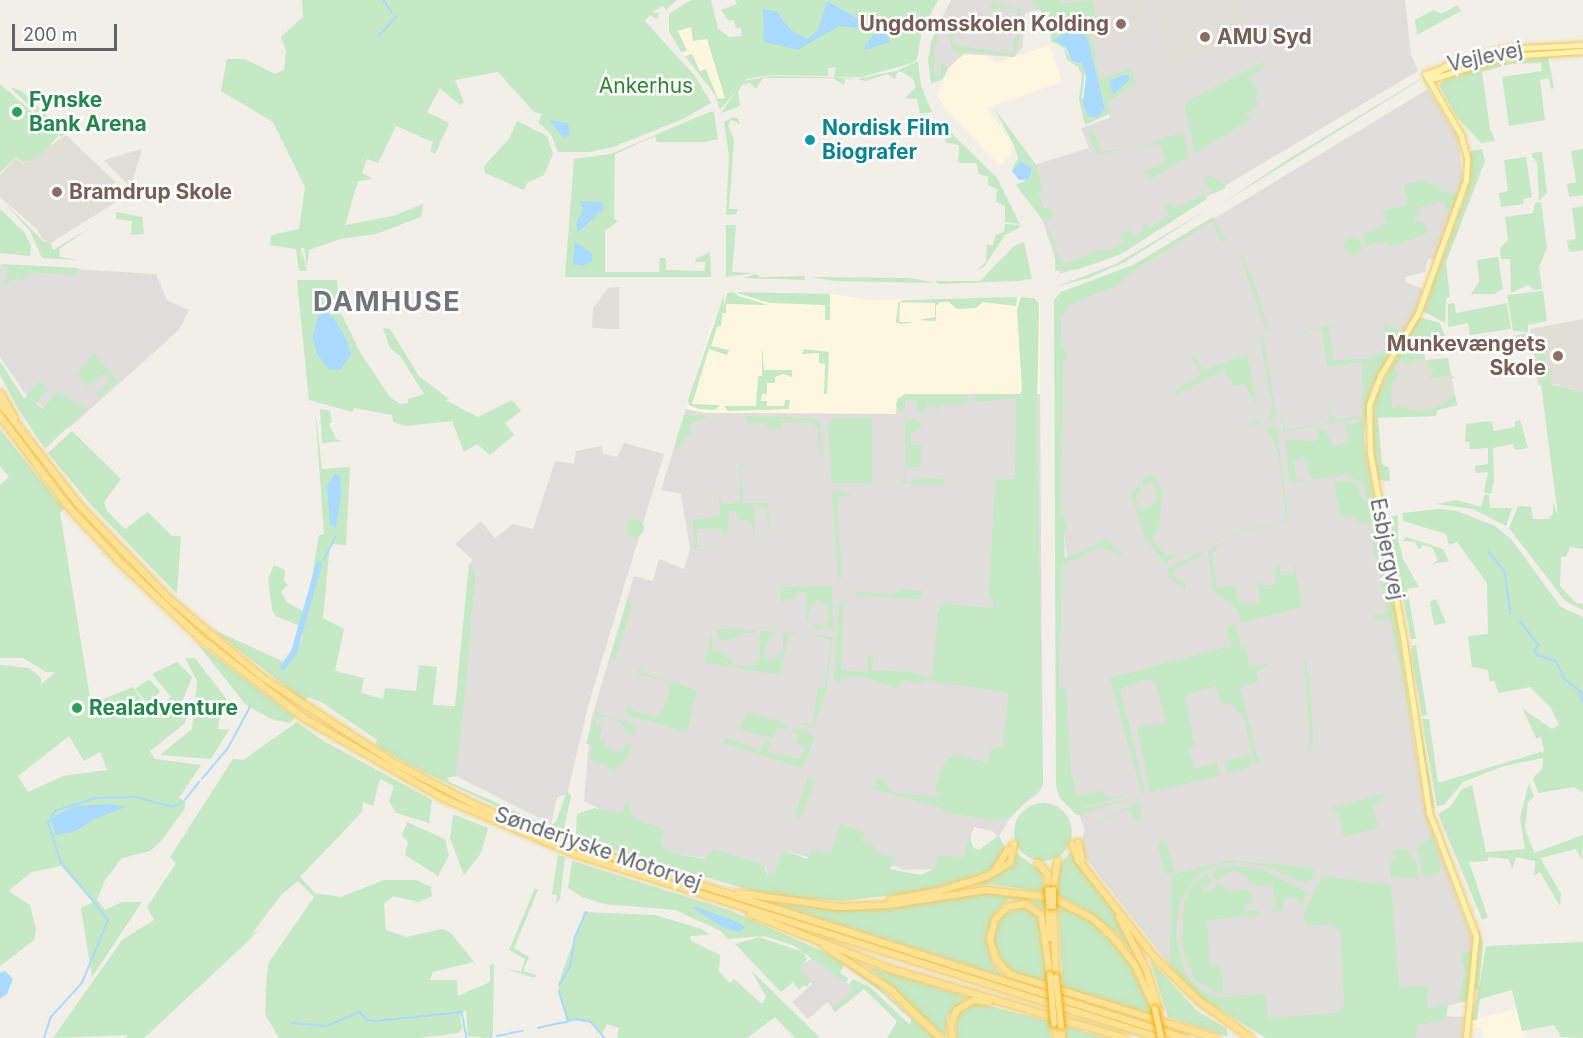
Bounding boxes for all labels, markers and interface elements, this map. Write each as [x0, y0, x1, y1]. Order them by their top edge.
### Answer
place label: Ungdomsskolen Kolding [860, 11, 1109, 37]
scale bar [15, 12, 120, 50]
marker: Ungdomsskolen Kolding [1114, 17, 1128, 31]
text: 200 m [23, 24, 78, 45]
place label: AMU Syd [1217, 24, 1312, 50]
marker: AMU Syd [1198, 30, 1212, 44]
street label: Vejlevej [1445, 37, 1525, 77]
park label: Ankerhus [599, 73, 693, 99]
place label: Fynske Bank Arena [29, 87, 147, 137]
marker: Fynske Bank Arena [10, 105, 24, 119]
place label: Nordisk Film Biografer [822, 115, 950, 165]
marker: Nordisk Film Biografer [803, 133, 817, 147]
place label: Bramdrup Skole [69, 179, 232, 205]
marker: Bramdrup Skole [50, 185, 64, 199]
district label: DAMHUSE [313, 286, 461, 318]
place label: Munkevængets Skole [1387, 331, 1546, 381]
marker: Munkevængets Skole [1551, 349, 1565, 363]
street label: Esbjergvej [1365, 496, 1409, 602]
place label: Realadventure [89, 695, 238, 721]
marker: Realadventure [70, 701, 84, 715]
street label: Sønderjyske Motorvej [491, 802, 705, 896]

